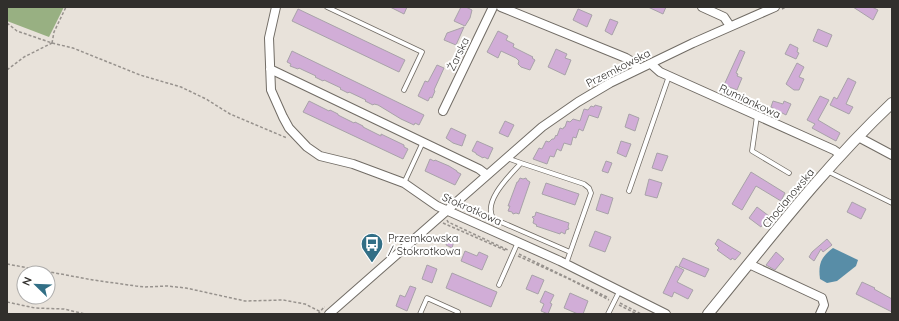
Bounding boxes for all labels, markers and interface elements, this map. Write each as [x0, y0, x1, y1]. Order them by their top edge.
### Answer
street label: Żarska [444, 35, 472, 73]
street label: Przemkowska [583, 46, 653, 90]
street label: Rumiankowa [717, 81, 783, 121]
street label: Chocianowska [759, 165, 817, 231]
street label: Stokrotkowa [440, 190, 504, 228]
bus stop icon: Przemkowska / Stokrotkowa [359, 231, 385, 264]
place label: Przemkowska / Stokrotkowa [388, 231, 461, 258]
north arrow [16, 265, 56, 305]
text: N [19, 275, 35, 288]

